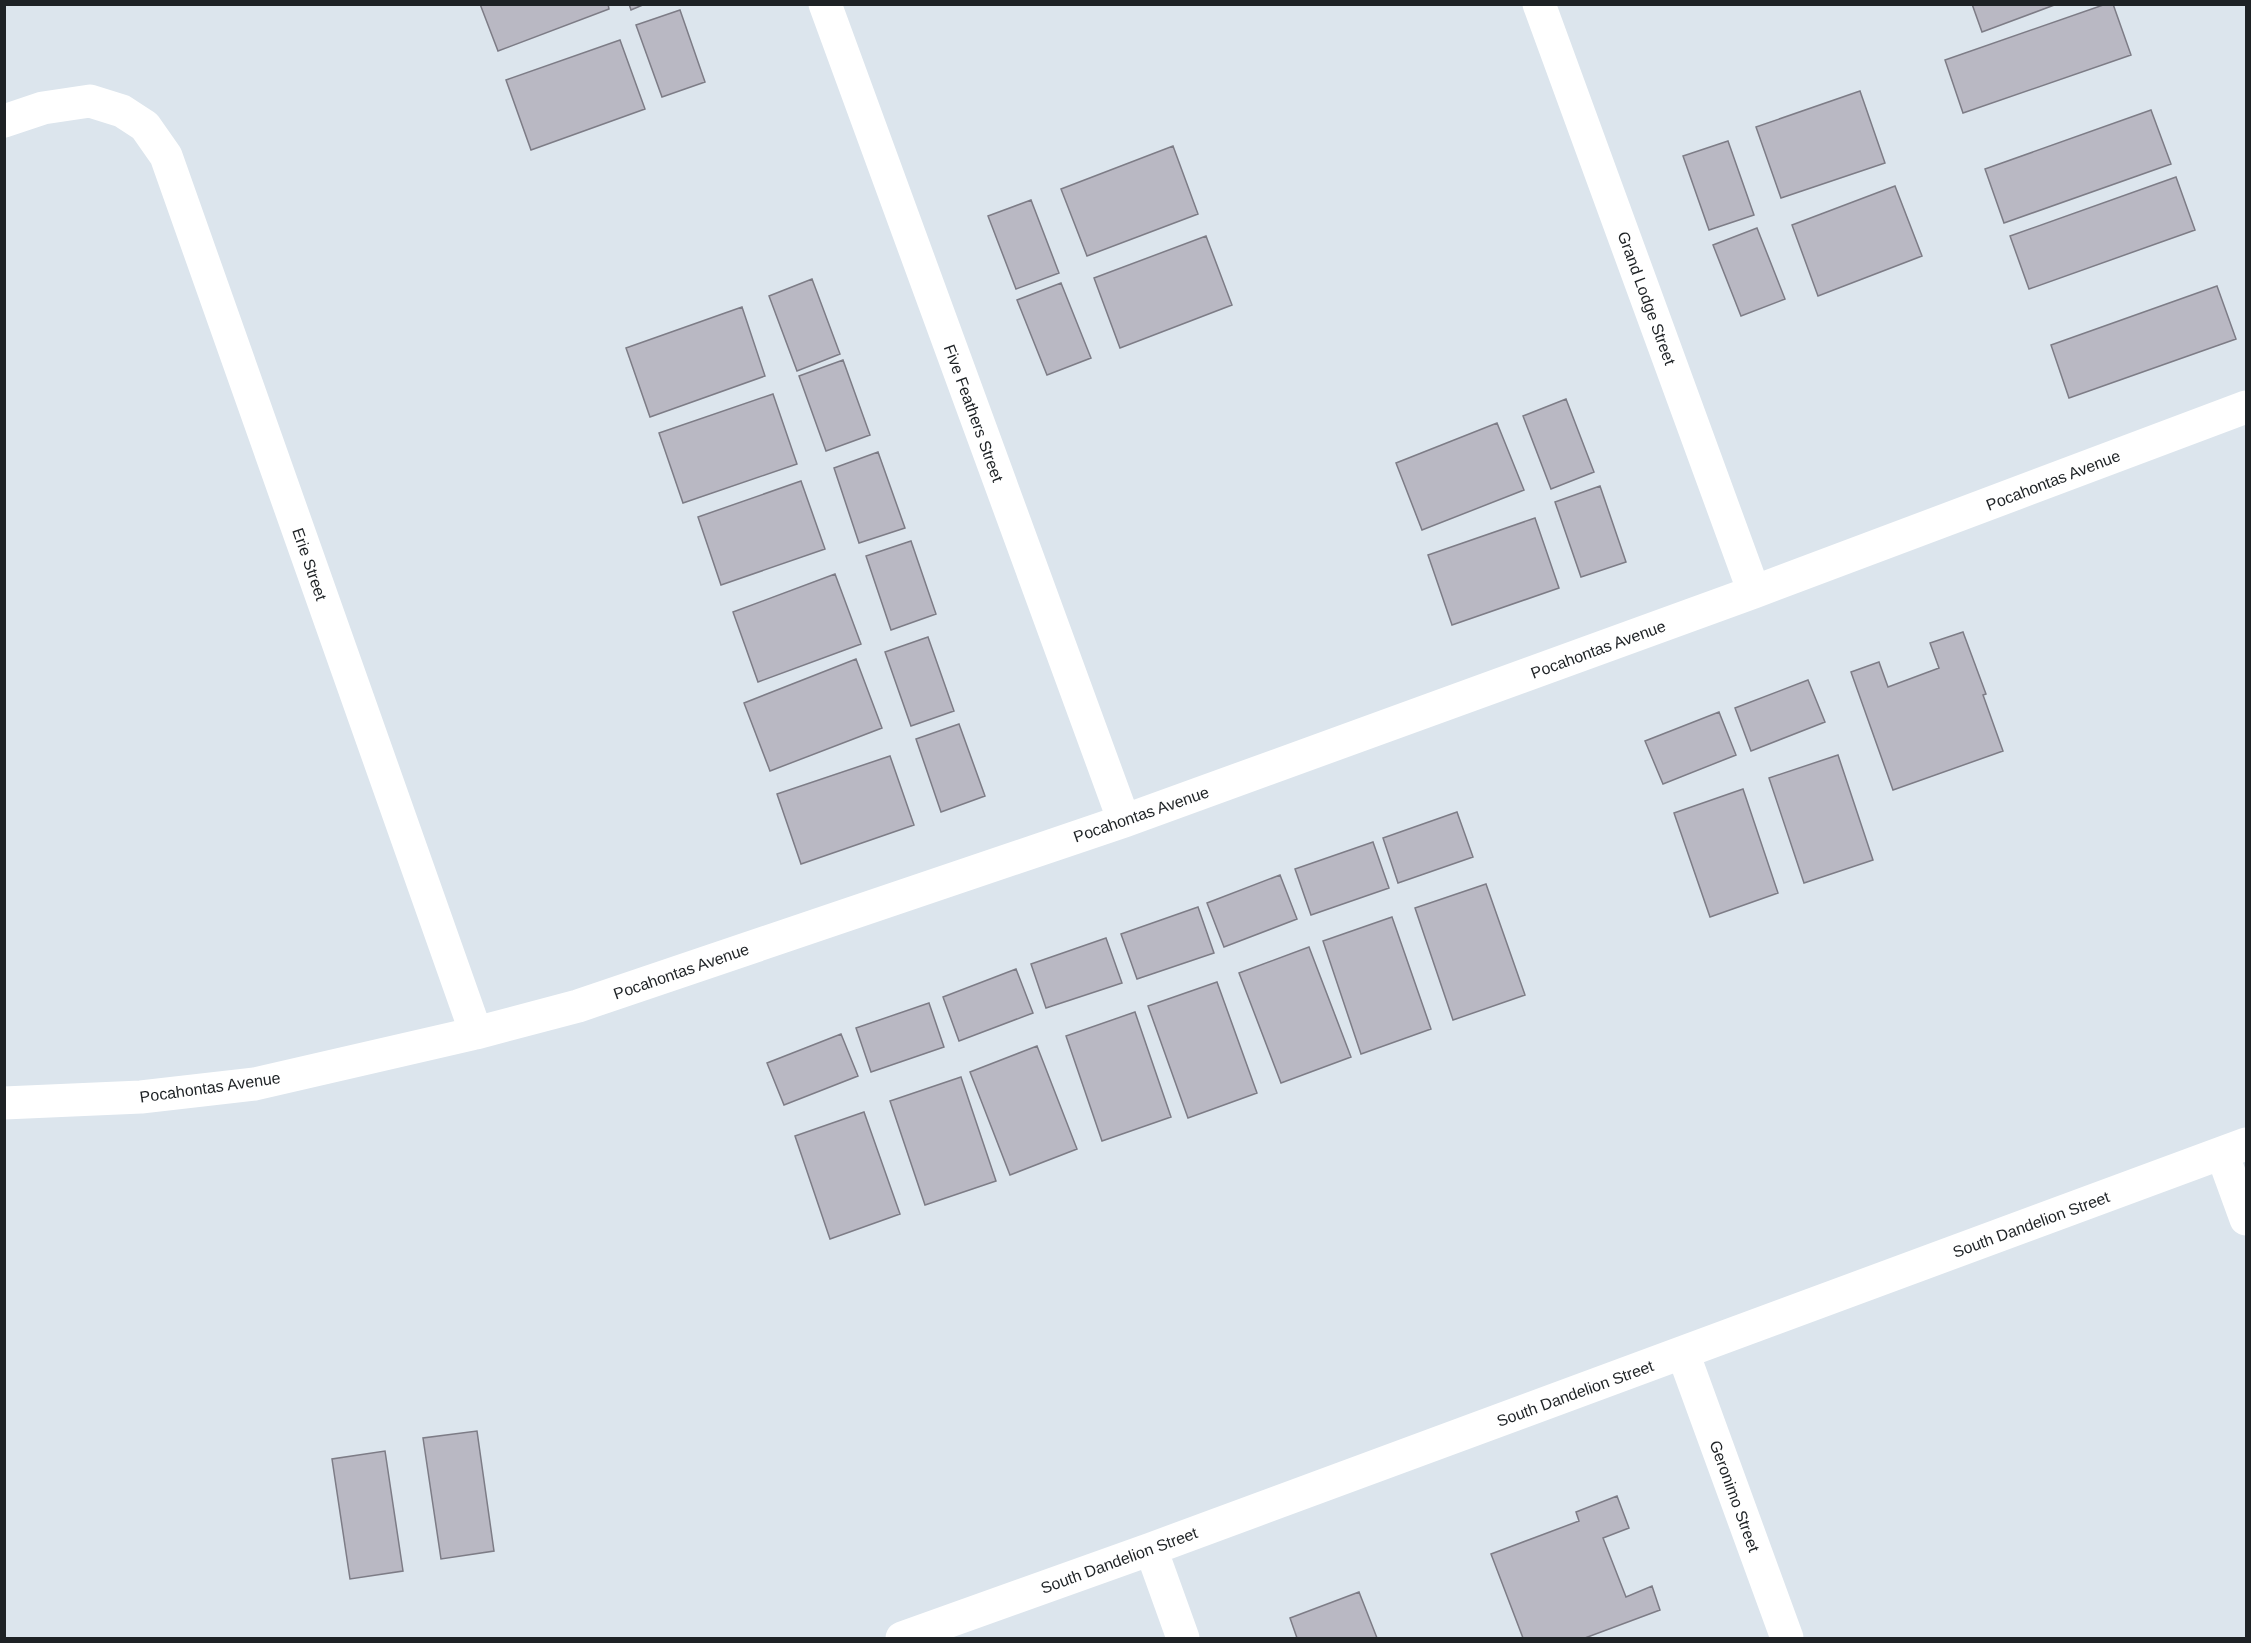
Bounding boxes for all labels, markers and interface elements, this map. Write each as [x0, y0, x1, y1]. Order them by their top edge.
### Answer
street label: Grand Lodge Street [1615, 229, 1679, 368]
street label: Five Feathers Street [941, 342, 1006, 485]
street label: Pocahontas Avenue [1984, 447, 2123, 514]
street label: Erie Street [289, 526, 330, 603]
street label: Pocahontas Avenue [1529, 617, 1668, 682]
street label: Pocahontas Avenue [1071, 783, 1211, 846]
street label: Pocahontas Avenue [611, 940, 751, 1003]
street label: Pocahontas Avenue [139, 1069, 282, 1106]
street label: South Dandelion Street [1951, 1188, 2112, 1261]
street label: South Dandelion Street [1495, 1357, 1656, 1430]
street label: Geronimo Street [1706, 1438, 1763, 1555]
street label: South Dandelion Street [1039, 1524, 1200, 1597]

